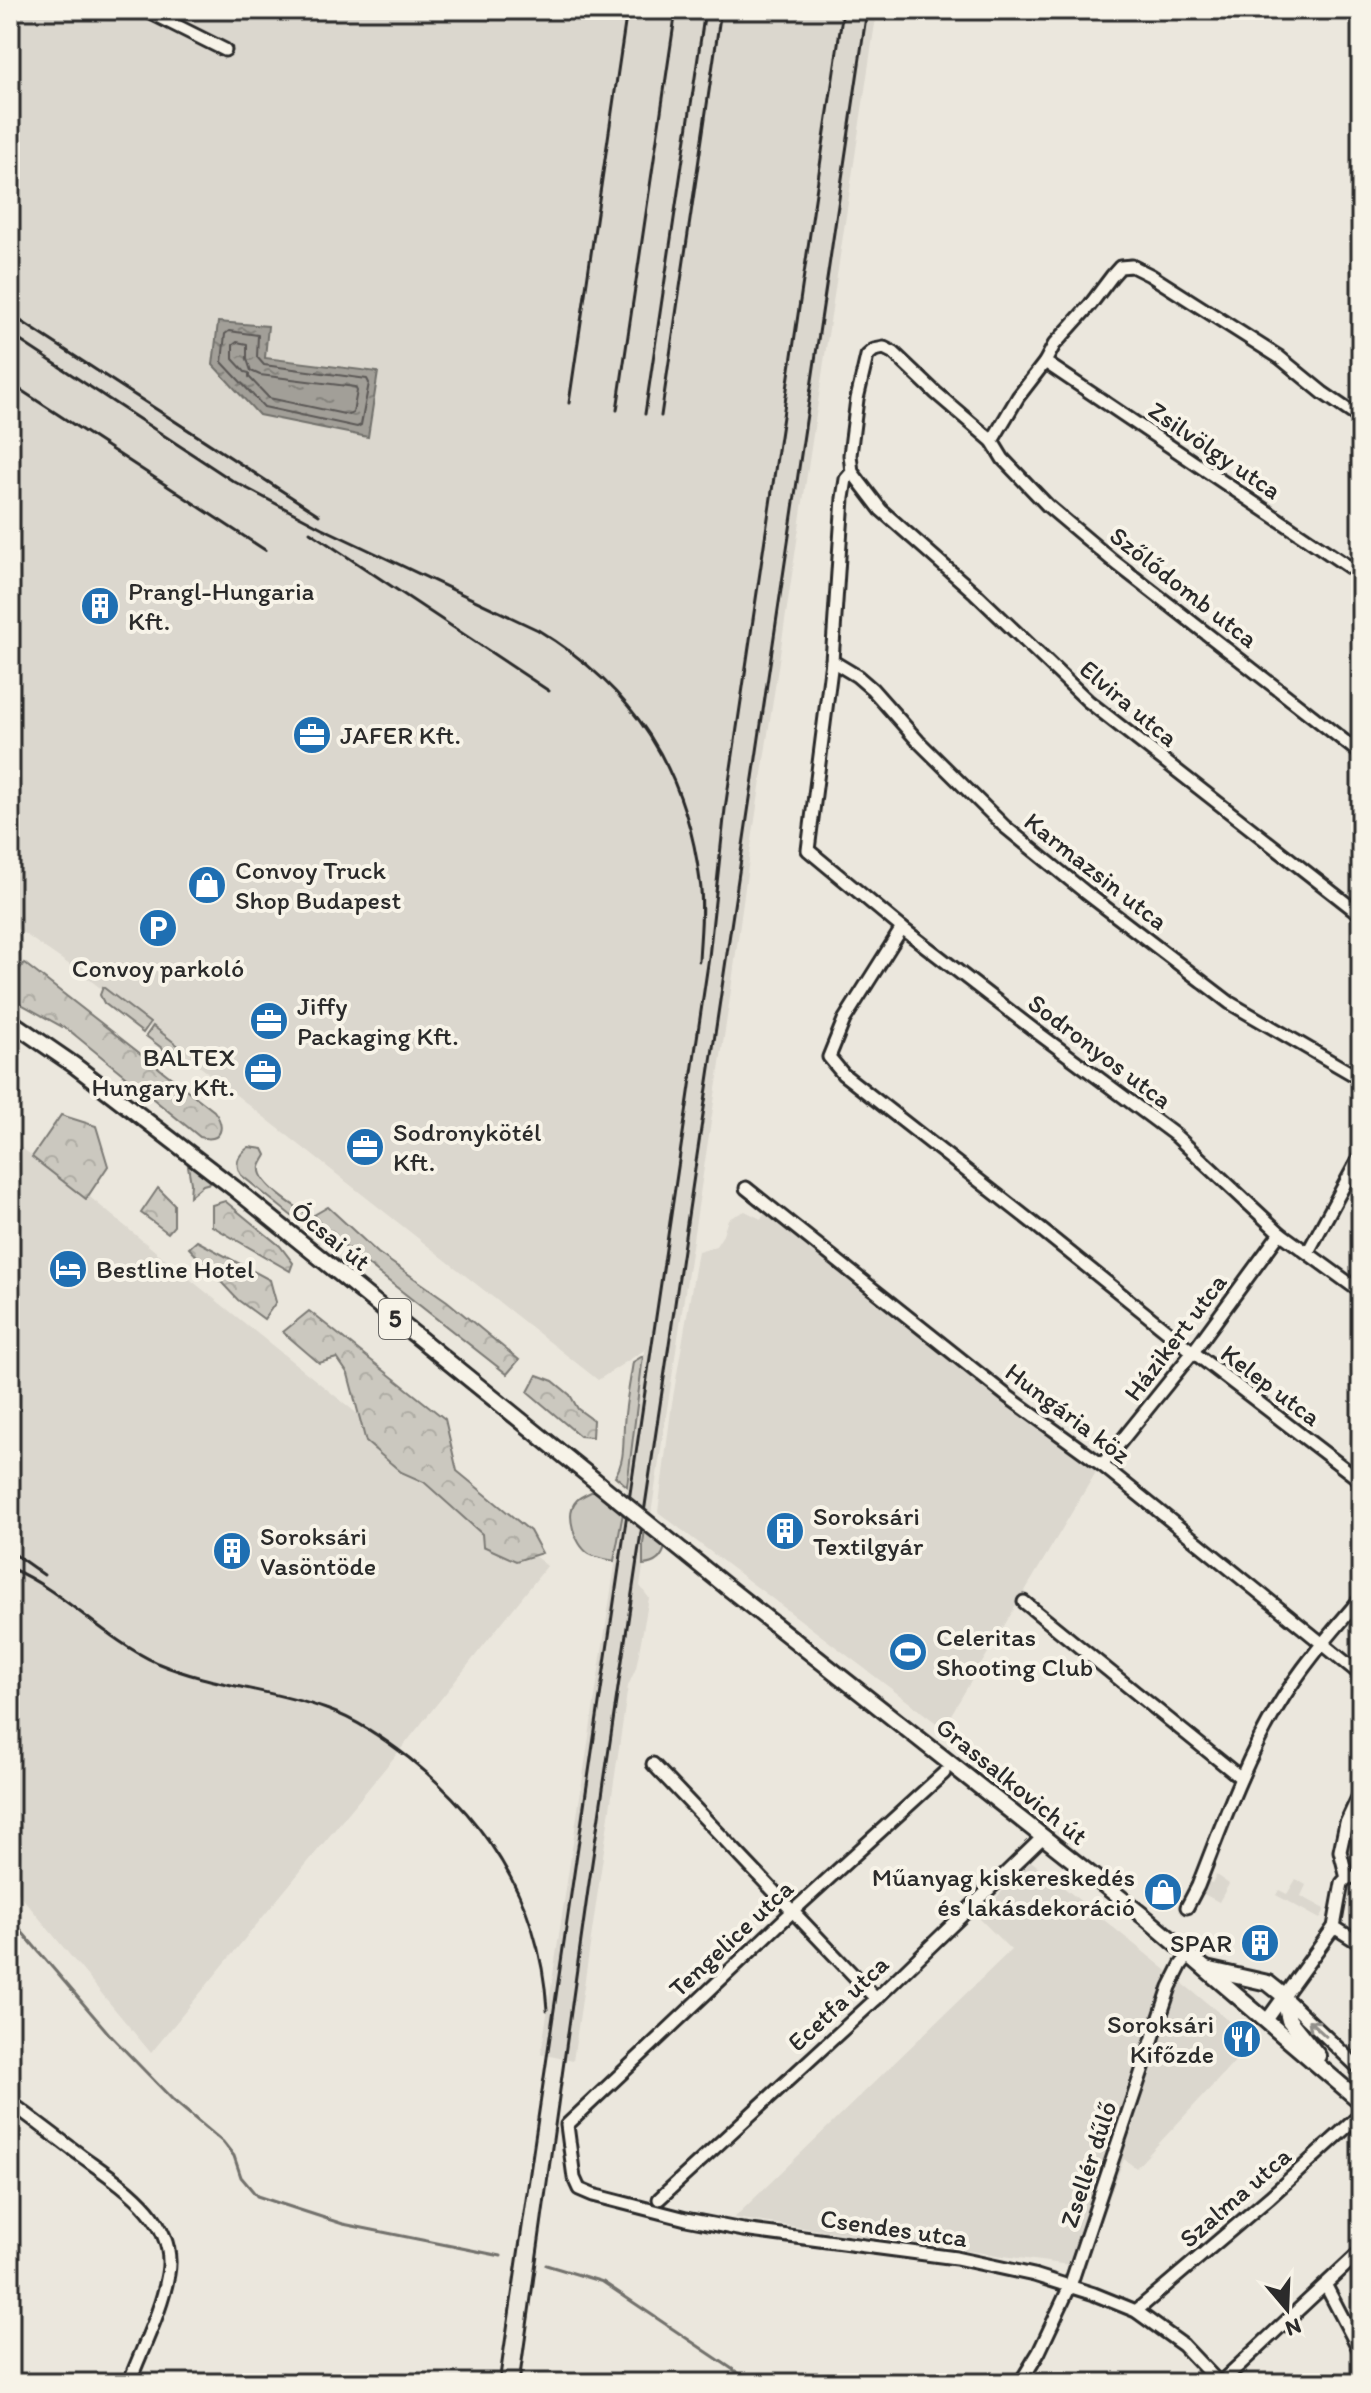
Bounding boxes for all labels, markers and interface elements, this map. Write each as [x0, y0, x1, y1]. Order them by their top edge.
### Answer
street label: Zsilvölgy utca [1143, 394, 1288, 506]
street label: Szőlődomb utca [1103, 519, 1265, 655]
place label: Prangl-Hungaria Kft. [128, 575, 315, 637]
building icon: Prangl-Hungaria Kft. [79, 585, 121, 627]
street label: Elvira utca [1073, 653, 1185, 754]
office icon: JAFER Kft. [291, 714, 333, 756]
place label: JAFER Kft. [340, 719, 461, 751]
street label: Karmazsin utca [1018, 805, 1174, 937]
place label: Convoy Truck Shop Budapest [235, 854, 402, 916]
shop icon: Convoy Truck Shop Budapest [186, 864, 228, 906]
parking icon: Convoy parkoló [137, 907, 179, 949]
place label: Convoy parkoló [72, 952, 244, 984]
street label: Sodronyos utca [1022, 986, 1178, 1116]
place label: Jiffy Packaging Kft. [297, 990, 459, 1052]
office icon: Jiffy Packaging Kft. [248, 1000, 290, 1042]
place label: BALTEX Hungary Kft. [91, 1041, 235, 1103]
office icon: BALTEX Hungary Kft. [242, 1051, 284, 1093]
place label: Sodronykötél Kft. [393, 1116, 541, 1178]
office icon: Sodronykötél Kft. [344, 1126, 386, 1168]
street label: Ócsai út [285, 1194, 377, 1278]
hotel icon: Bestline Hotel [47, 1248, 89, 1290]
place label: Bestline Hotel [96, 1253, 254, 1285]
street label: Házikert utca [1117, 1266, 1234, 1407]
road number: 5 [379, 1299, 411, 1339]
street label: Kelep utca [1215, 1337, 1328, 1433]
street label: Hungária köz [999, 1355, 1137, 1471]
place label: Soroksári Textilgyár [813, 1500, 924, 1562]
building icon: Soroksári Textilgyár [764, 1510, 806, 1552]
place label: Soroksári Vasöntöde [260, 1520, 376, 1582]
building icon: Soroksári Vasöntöde [211, 1530, 253, 1572]
place label: Celeritas Shooting Club [936, 1621, 1093, 1683]
sports icon: Celeritas Shooting Club [887, 1631, 929, 1673]
street label: Grassalkovich út [930, 1710, 1094, 1852]
place label: Műanyag kiskereskedés és lakásdekoráció [872, 1861, 1135, 1923]
shop icon: Műanyag kiskereskedés és lakásdekoráció [1142, 1871, 1184, 1913]
street label: Tengelice utca [662, 1872, 800, 2004]
building icon: SPAR [1239, 1922, 1281, 1964]
place label: SPAR [1170, 1927, 1232, 1959]
street label: Ecetfa utca [781, 1948, 896, 2058]
place label: Soroksári Kifőzde [1107, 2008, 1214, 2070]
restaurant icon: Soroksári Kifőzde [1221, 2018, 1263, 2060]
one-way arrow [1308, 2019, 1327, 2038]
street label: Zsellér dűlő [1053, 2097, 1123, 2231]
street label: Szalma utca [1173, 2139, 1298, 2254]
street label: Csendes utca [818, 2202, 970, 2254]
north arrow [1247, 2269, 1327, 2349]
text: N [1282, 2312, 1305, 2343]

